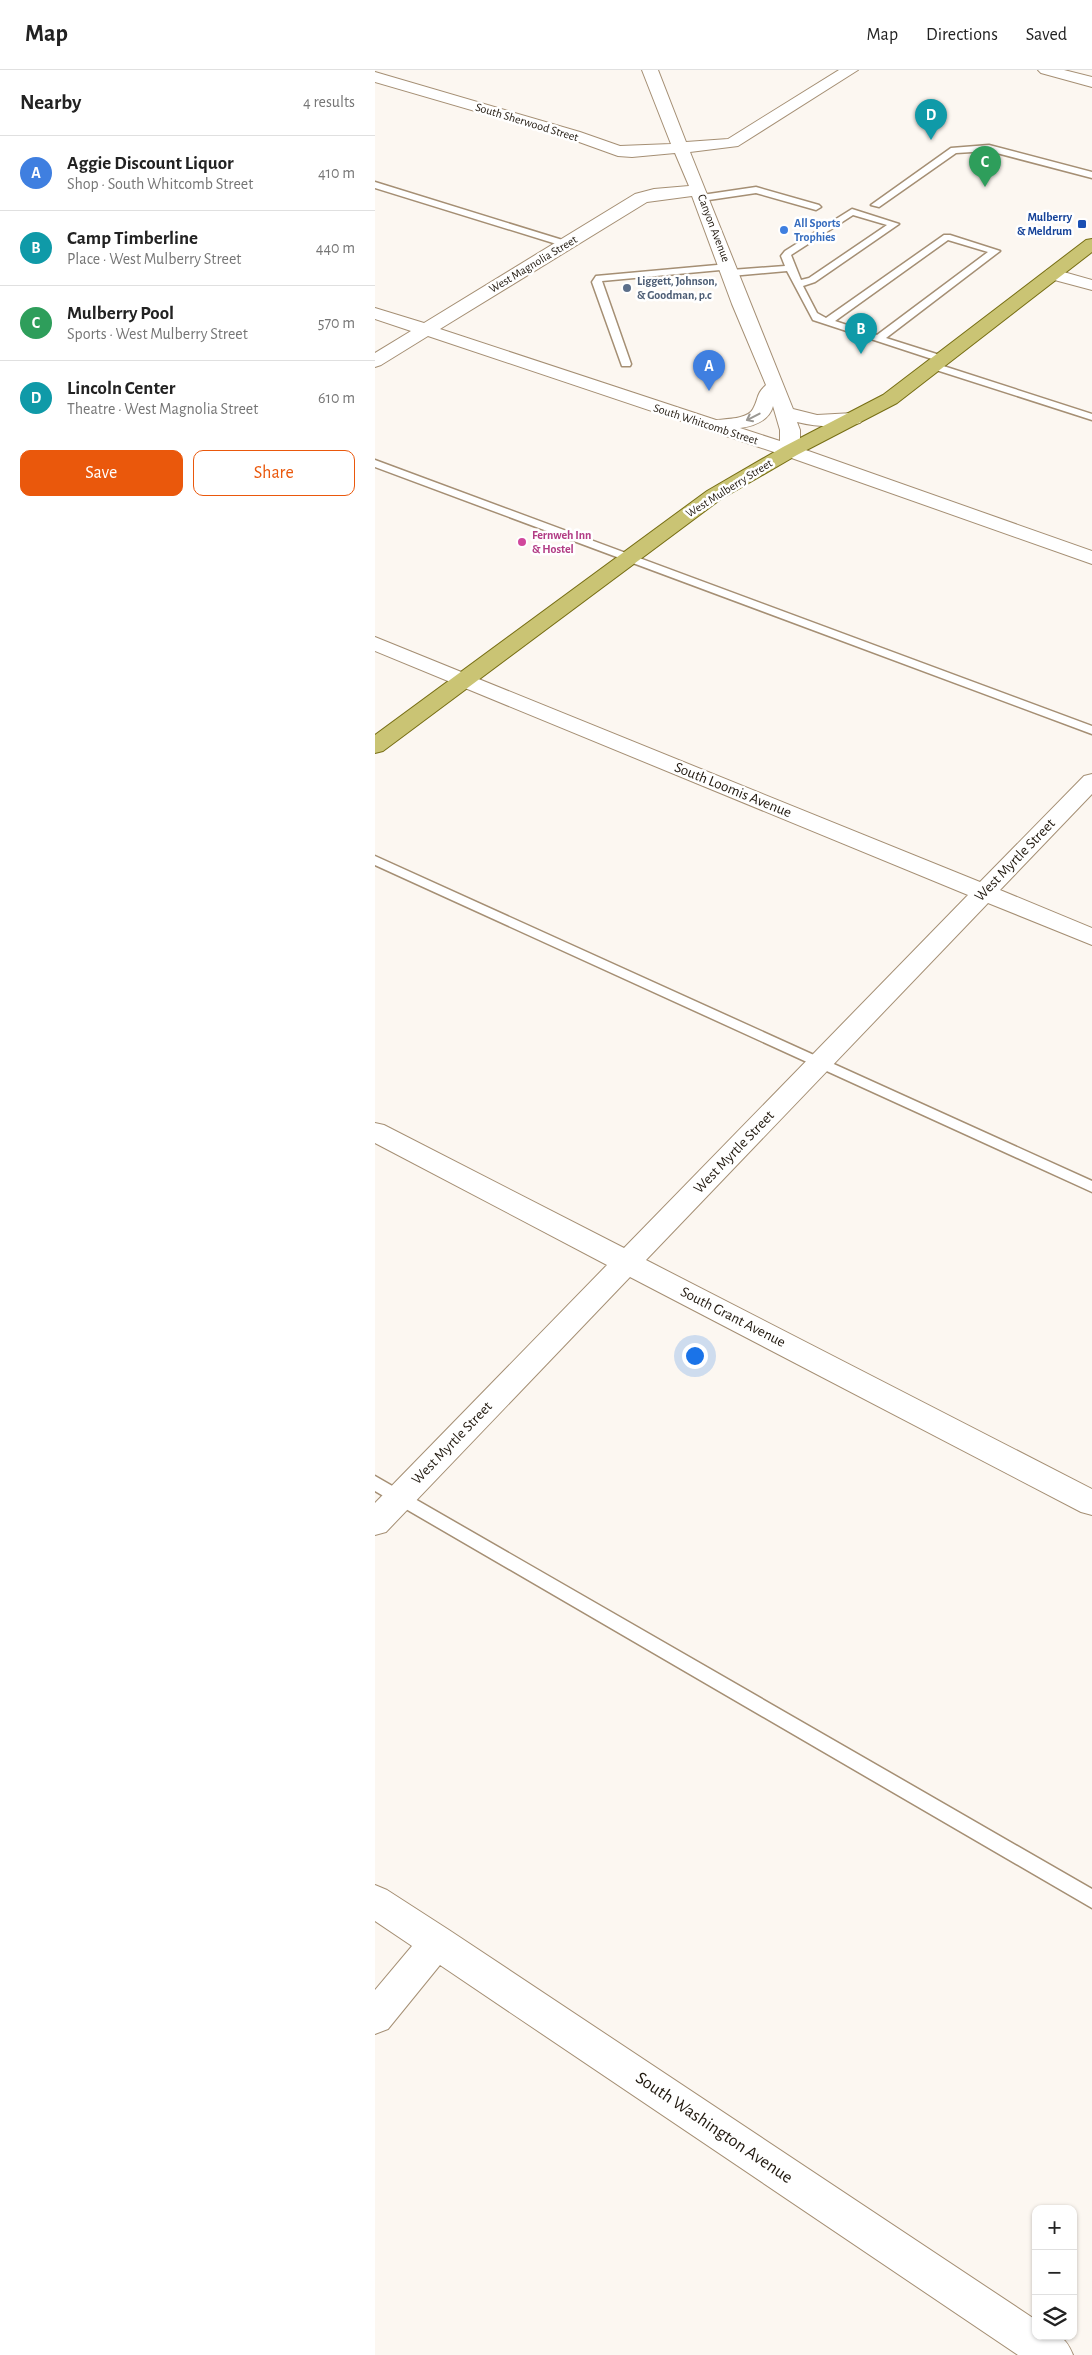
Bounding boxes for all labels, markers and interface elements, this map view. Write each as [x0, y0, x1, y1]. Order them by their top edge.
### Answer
text: Map [25, 22, 68, 46]
text: Map [867, 26, 898, 44]
text: Directions [926, 26, 998, 44]
text: Saved [1026, 26, 1067, 44]
text: Nearby [20, 92, 81, 113]
text: 4 results [303, 94, 355, 110]
pin: D [915, 99, 947, 140]
street label: South Sherwood Street [474, 101, 580, 143]
pin: C [969, 146, 1001, 187]
text: Aggie Discount Liquor [67, 154, 234, 173]
text: A [31, 165, 41, 181]
text: 410 m [318, 165, 355, 181]
text: Shop · South Whitcomb Street [67, 176, 253, 192]
street label: Canyon Avenue [695, 192, 732, 264]
place label: Mulberry & Meldrum [1017, 211, 1073, 237]
place label: All Sports Trophies [794, 217, 841, 243]
marker: Mulberry & Meldrum [1076, 218, 1088, 230]
marker: All Sports Trophies [778, 224, 790, 236]
text: Camp Timberline [67, 229, 198, 248]
street label: West Magnolia Street [487, 233, 579, 295]
text: B [31, 240, 41, 256]
text: 440 m [316, 240, 355, 256]
text: Place · West Mulberry Street [67, 251, 241, 267]
place label: Liggett, Johnson, & Goodman, p.c [637, 275, 718, 301]
marker: Liggett, Johnson, & Goodman, p.c [621, 282, 633, 294]
text: Mulberry Pool [67, 304, 174, 323]
pin: B [845, 313, 877, 354]
text: C [32, 315, 40, 331]
text: 570 m [318, 315, 355, 331]
text: Sports · West Mulberry Street [67, 326, 248, 342]
pin: A [693, 350, 725, 391]
text: Lincoln Center [67, 379, 175, 398]
text: D [31, 390, 41, 406]
text: 610 m [318, 390, 355, 406]
text: Theatre · West Magnolia Street [67, 401, 258, 417]
street label: South Whitcomb Street [652, 401, 760, 447]
one-way arrow [745, 412, 760, 422]
button: Save [20, 450, 183, 496]
button: Share [193, 450, 355, 496]
street label: West Mulberry Street [684, 457, 775, 520]
place label: Fernweh Inn & Hostel [532, 529, 591, 555]
marker: Fernweh Inn & Hostel [516, 536, 528, 548]
street label: South Loomis Avenue [672, 760, 794, 820]
street label: West Myrtle Street [972, 816, 1058, 904]
street label: West Myrtle Street [691, 1108, 777, 1196]
street label: South Grant Avenue [678, 1284, 788, 1350]
your location [682, 1343, 708, 1369]
street label: West Myrtle Street [409, 1399, 495, 1487]
street label: South Washington Avenue [632, 2069, 796, 2187]
map controls [1032, 2205, 1077, 2340]
button: + [1032, 2205, 1077, 2250]
button: − [1032, 2250, 1077, 2295]
button: layers [1032, 2295, 1077, 2340]

